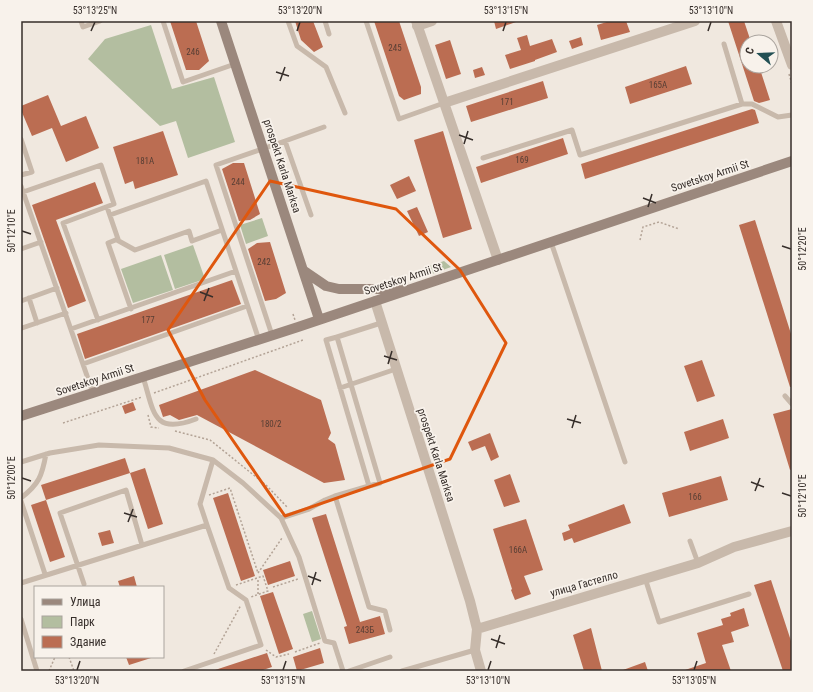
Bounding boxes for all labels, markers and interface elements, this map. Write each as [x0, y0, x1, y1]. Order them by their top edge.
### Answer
text: 53°13'25"N [73, 5, 117, 16]
text: 53°13'20"N [278, 5, 322, 16]
text: 53°13'15"N [484, 5, 528, 16]
text: 53°13'10"N [689, 5, 733, 16]
north arrow [739, 34, 779, 74]
house number: 245 [388, 43, 402, 53]
text: С [743, 46, 757, 56]
house number: 246 [186, 47, 200, 57]
house number: 165А [649, 80, 667, 90]
house number: 171 [500, 97, 514, 107]
street label: prospekt Karla Marksa [261, 118, 303, 214]
house number: 169 [515, 155, 529, 165]
house number: 181А [136, 156, 154, 166]
street label: Sovetskoy Armii St [669, 157, 751, 195]
house number: 244 [231, 177, 245, 187]
text: 50°12'10"E [6, 209, 17, 253]
text: 50°12'20"E [797, 227, 808, 271]
house number: 242 [257, 257, 271, 267]
street label: Sovetskoy Armii St [362, 260, 444, 298]
house number: 177 [141, 315, 155, 325]
street label: Sovetskoy Armii St [54, 361, 136, 399]
street label: prospekt Karla Marksa [415, 407, 457, 503]
house number: 180/2 [260, 419, 282, 429]
text: 50°12'00"E [6, 456, 17, 500]
text: 50°12'10"E [797, 474, 808, 518]
house number: 166 [688, 492, 702, 502]
house number: 166А [509, 545, 527, 555]
street label: улица Гастелло [549, 568, 620, 600]
legend [34, 586, 164, 658]
text: Улица [70, 595, 101, 609]
text: Парк [70, 615, 95, 629]
house number: 243Б [356, 625, 374, 635]
text: Здание [70, 635, 107, 649]
text: 53°13'20"N [55, 675, 99, 686]
text: 53°13'15"N [261, 675, 305, 686]
text: 53°13'10"N [466, 675, 510, 686]
text: 53°13'05"N [672, 675, 716, 686]

